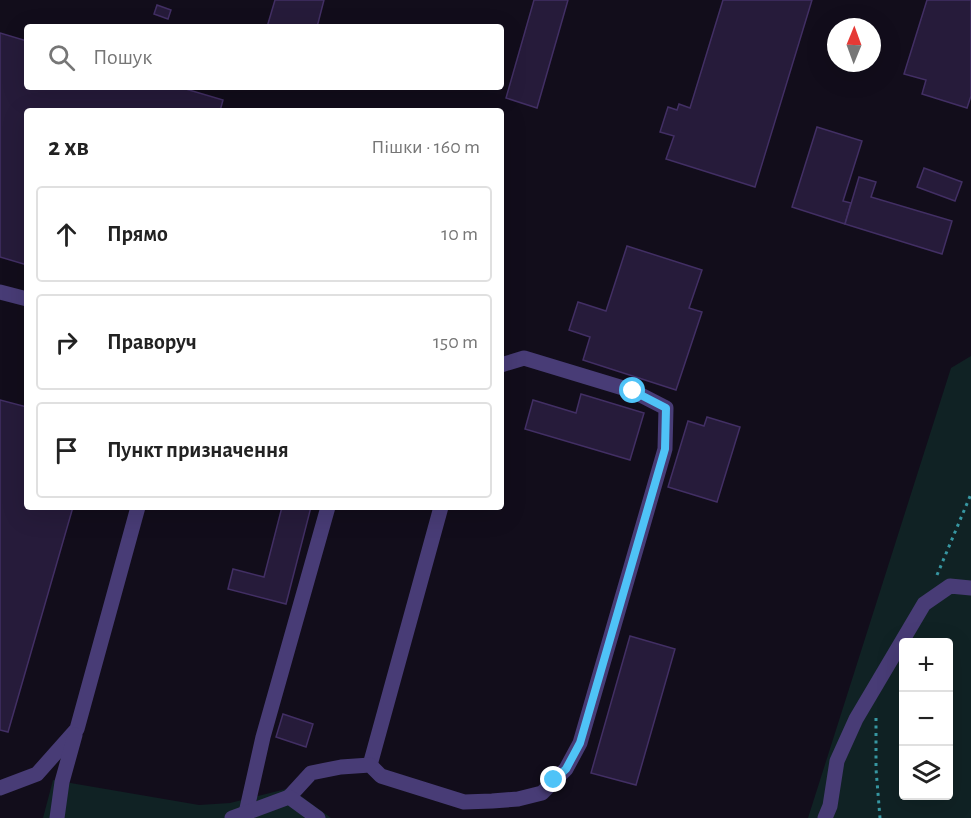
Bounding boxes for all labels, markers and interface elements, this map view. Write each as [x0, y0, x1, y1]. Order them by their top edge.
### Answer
north arrow [827, 18, 881, 72]
search box [24, 24, 504, 90]
icon: search [45, 41, 78, 74]
text: Пошук [93, 46, 152, 68]
text: 2 хв [48, 134, 89, 160]
text: Пішки · 160 m [371, 137, 480, 157]
icon: ahead [50, 218, 83, 251]
text: Прямо [107, 223, 168, 245]
text: 10 m [441, 224, 478, 244]
icon: right [50, 326, 83, 359]
text: Праворуч [107, 331, 197, 353]
text: 150 m [433, 332, 478, 352]
route start [619, 377, 645, 403]
icon: arrive [50, 434, 83, 467]
text: Пункт призначення [107, 439, 289, 461]
map controls [899, 638, 953, 800]
button: + [899, 638, 953, 692]
button: − [899, 692, 953, 746]
button: layers [899, 746, 953, 800]
route end [540, 766, 566, 792]

